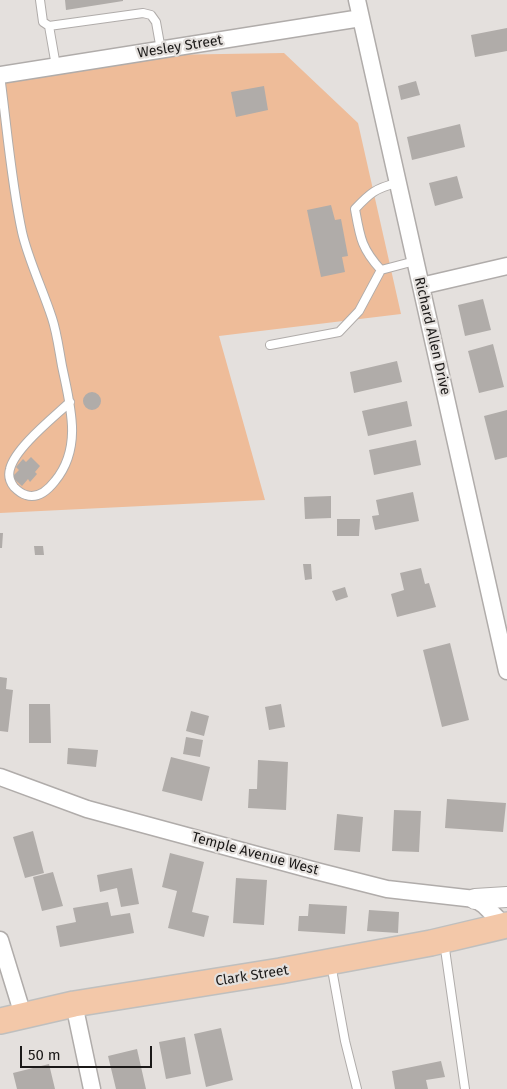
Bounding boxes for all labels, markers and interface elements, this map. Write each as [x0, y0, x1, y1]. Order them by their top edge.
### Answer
street label: Wesley Street [136, 32, 224, 62]
street label: Richard Allen Drive [410, 275, 454, 397]
street label: Temple Avenue West [190, 829, 320, 879]
street label: Clark Street [214, 962, 290, 990]
scale bar [22, 1036, 155, 1068]
text: 50 m [28, 1046, 61, 1064]

